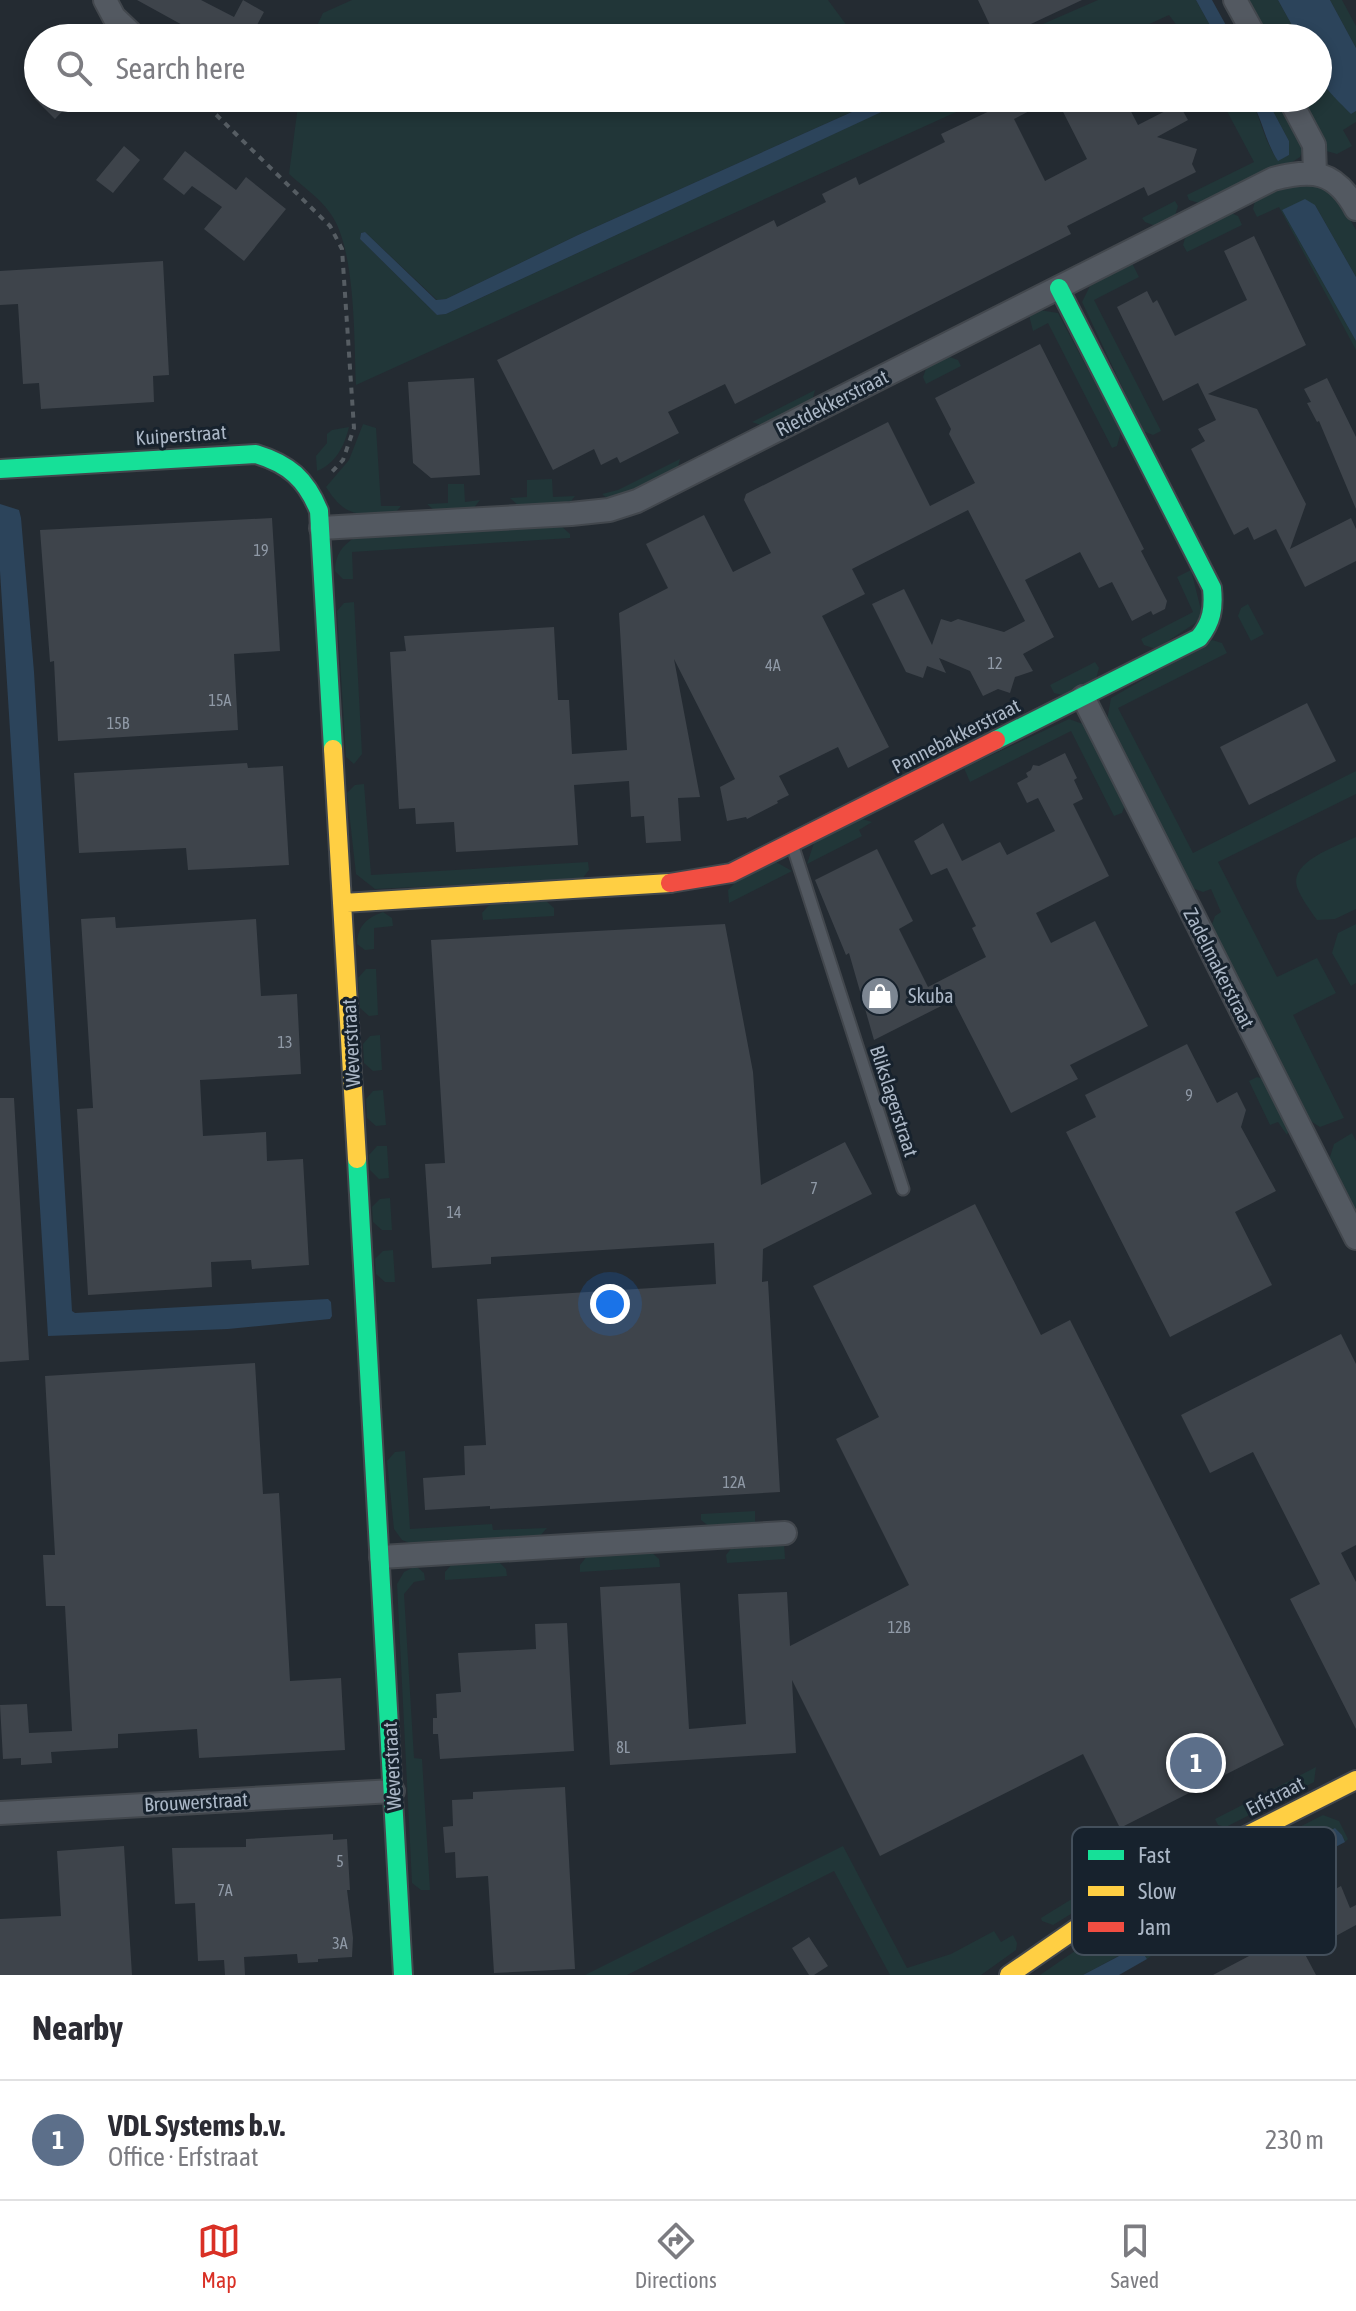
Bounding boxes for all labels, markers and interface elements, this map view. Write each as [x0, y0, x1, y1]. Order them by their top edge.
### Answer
search box [24, 24, 1332, 112]
icon: search [52, 46, 96, 90]
text: Search here [116, 51, 245, 85]
street label: Rietdekkerstraat [772, 364, 892, 441]
street label: Kuiperstraat [135, 420, 227, 449]
house number: 19 [253, 541, 269, 559]
house number: 12 [987, 654, 1003, 672]
house number: 4A [765, 656, 781, 674]
house number: 15A [209, 691, 232, 709]
street label: Pannebakkerstraat [888, 693, 1024, 778]
house number: 15B [107, 714, 130, 732]
street label: Zadelmakerstraat [1179, 904, 1260, 1032]
shop icon: Skuba [859, 975, 901, 1017]
place label: Skuba [908, 984, 954, 1007]
street label: Weverstraat [337, 998, 364, 1088]
house number: 13 [277, 1033, 293, 1051]
street label: Blikslagerstraat [866, 1042, 923, 1160]
house number: 9 [1185, 1086, 1193, 1104]
house number: 7 [810, 1179, 818, 1197]
house number: 14 [446, 1203, 462, 1221]
your location [590, 1284, 630, 1324]
house number: 12A [723, 1473, 746, 1491]
house number: 12B [888, 1618, 911, 1636]
street label: Weverstraat [378, 1721, 405, 1811]
pin: 1 [1170, 1733, 1222, 1793]
house number: 8L [616, 1738, 631, 1756]
street label: Erfstraat [1242, 1771, 1308, 1820]
street label: Brouwerstraat [144, 1787, 249, 1816]
legend [1072, 1827, 1336, 1955]
text: Fast [1138, 1842, 1171, 1868]
house number: 5 [336, 1852, 344, 1870]
text: Slow [1138, 1878, 1176, 1904]
house number: 7A [217, 1881, 233, 1899]
text: Jam [1138, 1914, 1171, 1940]
house number: 3A [332, 1934, 348, 1952]
text: Nearby [32, 2008, 123, 2047]
text: VDL Systems b.v. [108, 2108, 285, 2142]
text: 1 [52, 2125, 64, 2155]
text: 230 m [1265, 2125, 1324, 2155]
text: Office · Erfstraat [108, 2142, 259, 2172]
tab: Map [197, 2219, 241, 2293]
tab: Directions [635, 2219, 717, 2293]
tab: Saved [1110, 2219, 1159, 2293]

